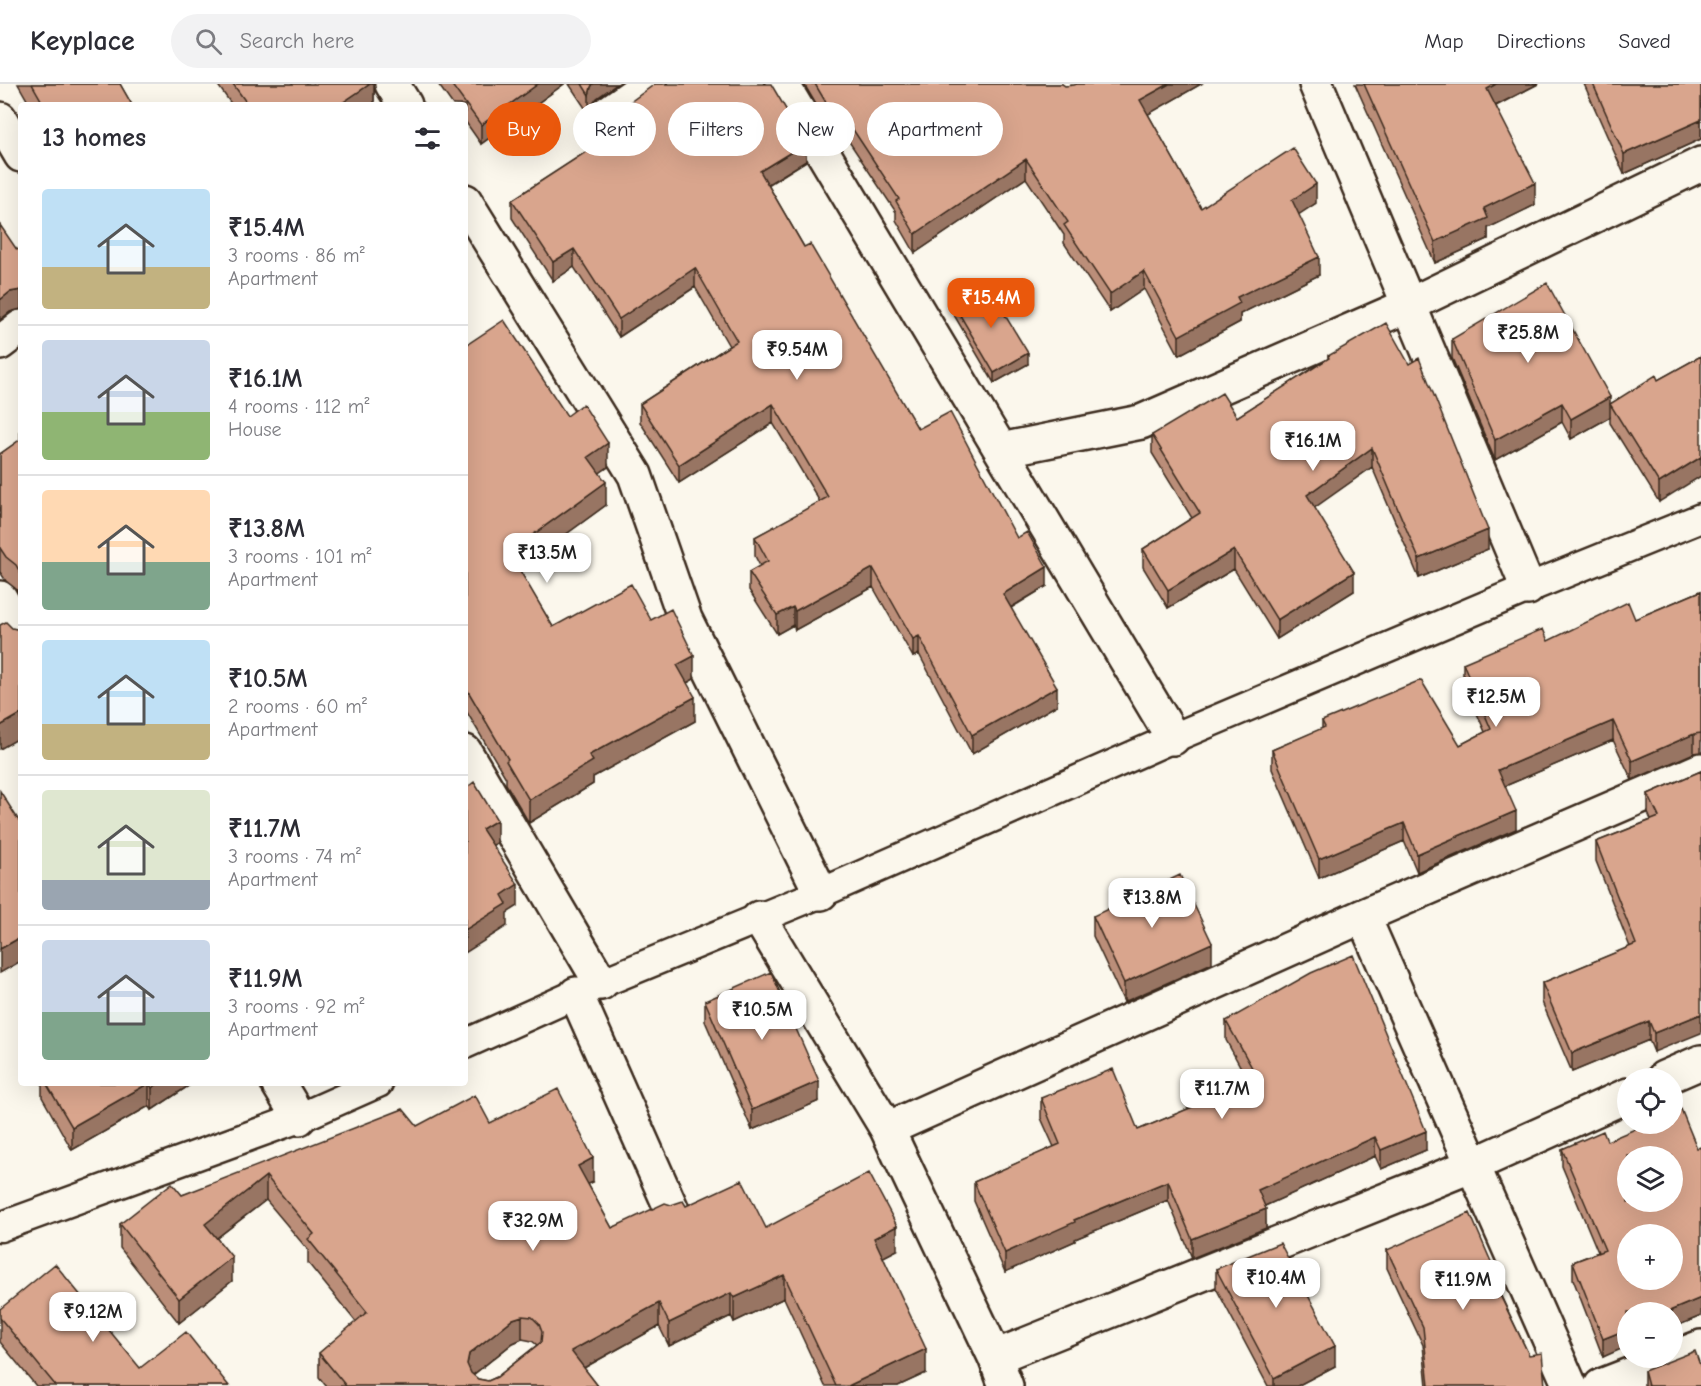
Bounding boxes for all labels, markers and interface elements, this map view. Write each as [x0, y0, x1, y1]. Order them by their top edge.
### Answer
search box [171, 14, 591, 68]
text: Keyplace [30, 25, 135, 57]
icon: search [192, 25, 225, 58]
text: Search here [240, 28, 354, 54]
text: Map [1424, 29, 1464, 53]
text: Directions [1497, 29, 1586, 53]
text: Saved [1619, 29, 1671, 53]
chip: Buy [486, 102, 561, 156]
chip: Rent [573, 102, 656, 156]
chip: Filters [668, 102, 764, 156]
chip: New [776, 102, 855, 156]
chip: Apartment [867, 102, 1003, 156]
icon: filters [411, 122, 444, 155]
text: 13 homes [42, 123, 146, 153]
icon: home [90, 213, 162, 285]
text: ₹15.4M [228, 213, 305, 243]
text: 3 rooms · 86 m² [228, 244, 365, 267]
text: Apartment [228, 267, 318, 290]
pin: ₹15.4M [942, 278, 1040, 329]
text: ₹15.4M [961, 286, 1021, 309]
pin: ₹25.8M [1479, 313, 1577, 364]
text: ₹25.8M [1497, 321, 1559, 344]
pin: ₹9.54M [748, 330, 846, 381]
text: ₹9.54M [766, 338, 828, 361]
icon: home [90, 364, 162, 436]
text: ₹16.1M [228, 364, 303, 394]
text: 4 rooms · 112 m² [228, 395, 369, 418]
text: House [228, 418, 282, 441]
pin: ₹16.1M [1264, 421, 1362, 472]
text: ₹16.1M [1284, 429, 1342, 452]
icon: home [90, 514, 162, 586]
text: ₹13.8M [228, 514, 305, 544]
pin: ₹13.5M [498, 533, 596, 584]
text: ₹13.5M [517, 541, 577, 564]
text: 3 rooms · 101 m² [228, 545, 372, 568]
text: Apartment [228, 568, 318, 591]
icon: home [90, 664, 162, 736]
text: ₹10.5M [228, 664, 307, 694]
pin: ₹12.5M [1447, 677, 1545, 728]
text: ₹12.5M [1466, 685, 1526, 708]
text: 2 rooms · 60 m² [228, 695, 367, 718]
text: Apartment [228, 718, 318, 741]
icon: home [90, 814, 162, 886]
text: ₹11.7M [228, 814, 301, 844]
text: 3 rooms · 74 m² [228, 845, 361, 868]
text: Apartment [228, 868, 318, 891]
pin: ₹13.8M [1103, 878, 1201, 929]
text: ₹13.8M [1122, 886, 1182, 909]
icon: home [90, 964, 162, 1036]
text: ₹11.9M [228, 964, 303, 994]
pin: ₹10.5M [713, 990, 811, 1041]
text: 3 rooms · 92 m² [228, 995, 365, 1018]
text: ₹10.5M [731, 998, 793, 1021]
text: Apartment [228, 1018, 318, 1041]
map controls [1617, 1068, 1683, 1368]
button: locate [1617, 1068, 1683, 1134]
pin: ₹11.7M [1173, 1069, 1271, 1120]
text: ₹11.7M [1194, 1077, 1250, 1100]
button: layers [1617, 1146, 1683, 1212]
pin: ₹32.9M [484, 1201, 582, 1252]
text: ₹32.9M [502, 1209, 564, 1232]
button: + [1617, 1224, 1683, 1290]
pin: ₹10.4M [1227, 1258, 1325, 1309]
pin: ₹11.9M [1414, 1260, 1512, 1311]
text: ₹10.4M [1246, 1266, 1306, 1289]
text: ₹11.9M [1434, 1268, 1492, 1291]
pin: ₹9.12M [44, 1292, 142, 1343]
text: ₹9.12M [63, 1300, 123, 1323]
button: − [1617, 1302, 1683, 1368]

